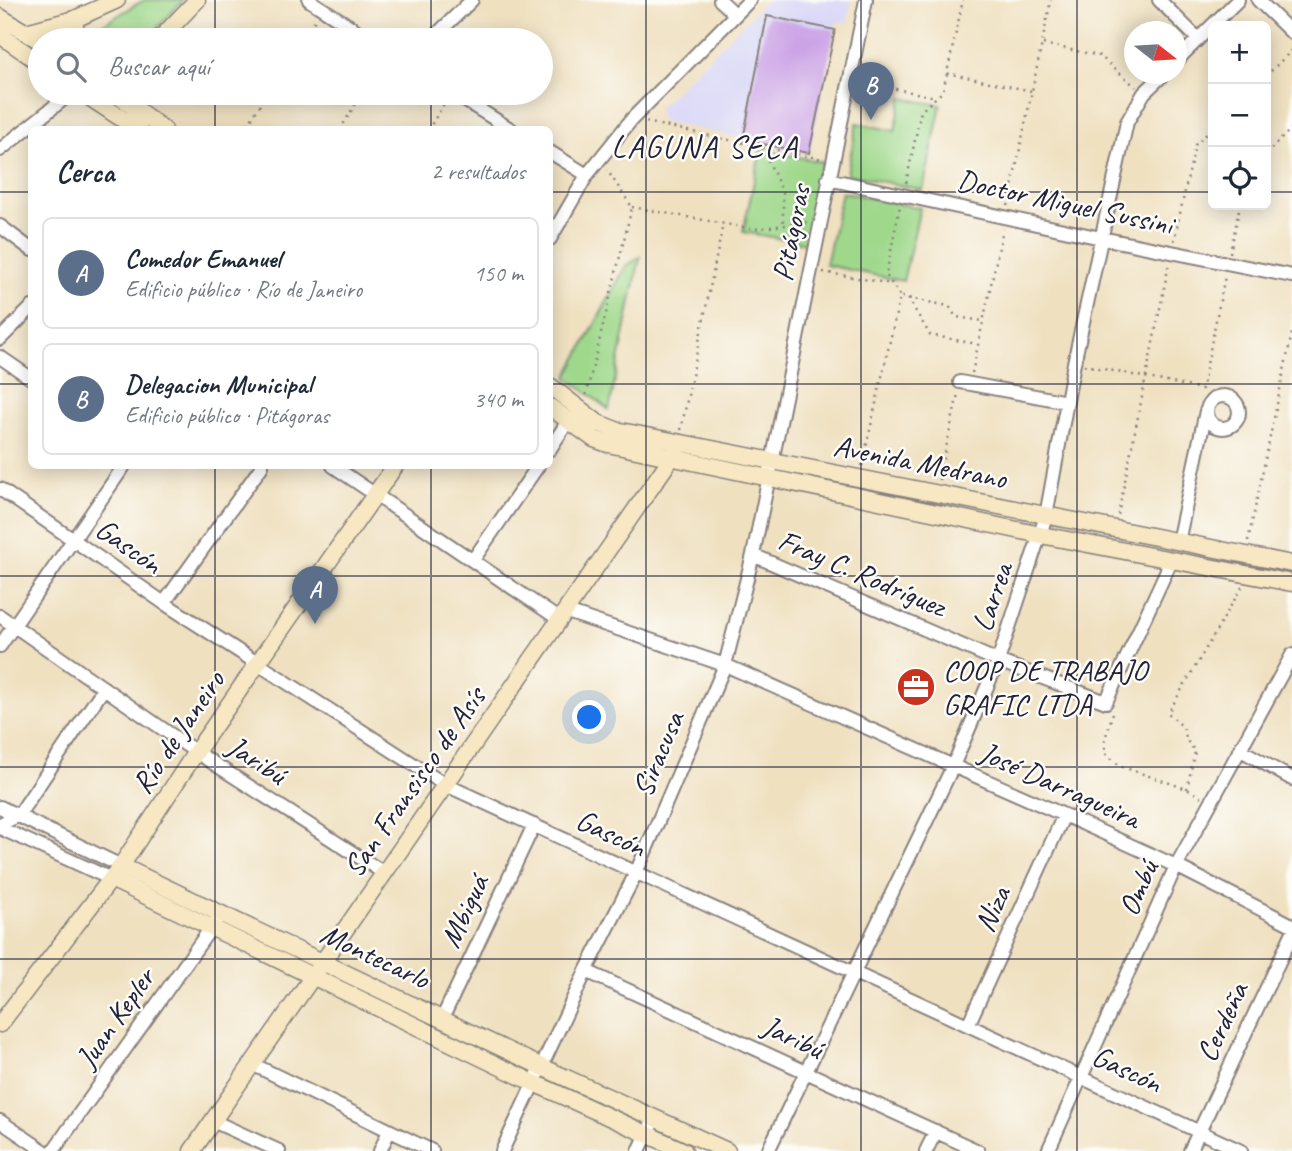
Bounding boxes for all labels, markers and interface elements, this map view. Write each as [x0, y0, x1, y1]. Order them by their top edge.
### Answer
north arrow [1124, 21, 1187, 84]
map controls [1208, 21, 1271, 210]
button: + [1208, 21, 1271, 84]
search box [28, 28, 553, 105]
icon: search [52, 48, 90, 86]
text: Buscar aquí [108, 50, 210, 83]
pin: B [848, 62, 894, 120]
button: − [1208, 84, 1271, 147]
district label: LAGUNA SECA [611, 126, 799, 167]
button: locate [1208, 147, 1271, 210]
text: Cerca [56, 153, 114, 191]
text: 2 resultados [431, 157, 525, 186]
street label: Doctor Miguel Sussini [954, 161, 1180, 244]
street label: Pitágoras [763, 179, 819, 284]
text: Comedor Emanuel [125, 242, 281, 275]
text: A [75, 259, 87, 288]
text: 150 m [474, 259, 523, 288]
text: Edificio público · Río de Janeiro [125, 275, 362, 304]
text: Delegacion Municipal [125, 368, 312, 401]
text: B [75, 385, 87, 414]
text: 340 m [474, 385, 523, 414]
text: Edificio público · Pitágoras [125, 401, 329, 430]
street label: Avenida Medrano [830, 427, 1011, 498]
street label: Gascón [88, 510, 171, 583]
street label: Fray C. Rodríguez [773, 521, 954, 626]
street label: Larrea [963, 555, 1022, 636]
pin: A [292, 566, 338, 624]
place label: COOP DE TRABAJO GRAFIC LTDA [943, 651, 1150, 723]
street label: Río de Janeiro [123, 662, 234, 801]
office icon: COOP DE TRABAJO GRAFIC LTDA [895, 666, 937, 708]
street label: San Fransisco de Asís [335, 678, 495, 884]
your location [572, 700, 606, 734]
street label: Siracusa [623, 704, 694, 802]
street label: Jaribú [219, 726, 296, 795]
street label: José Darragueira [972, 732, 1148, 838]
street label: Gascón [570, 800, 653, 866]
street label: Ombú [1109, 852, 1168, 922]
street label: Mbiguá [431, 866, 498, 953]
street label: Niza [965, 878, 1020, 938]
street label: Montecarlo [315, 914, 437, 998]
street label: Juan Kepler [66, 958, 165, 1077]
street label: Cerdeña [1187, 975, 1258, 1068]
street label: Jaribú [755, 1006, 832, 1069]
street label: Gascón [1086, 1036, 1169, 1102]

